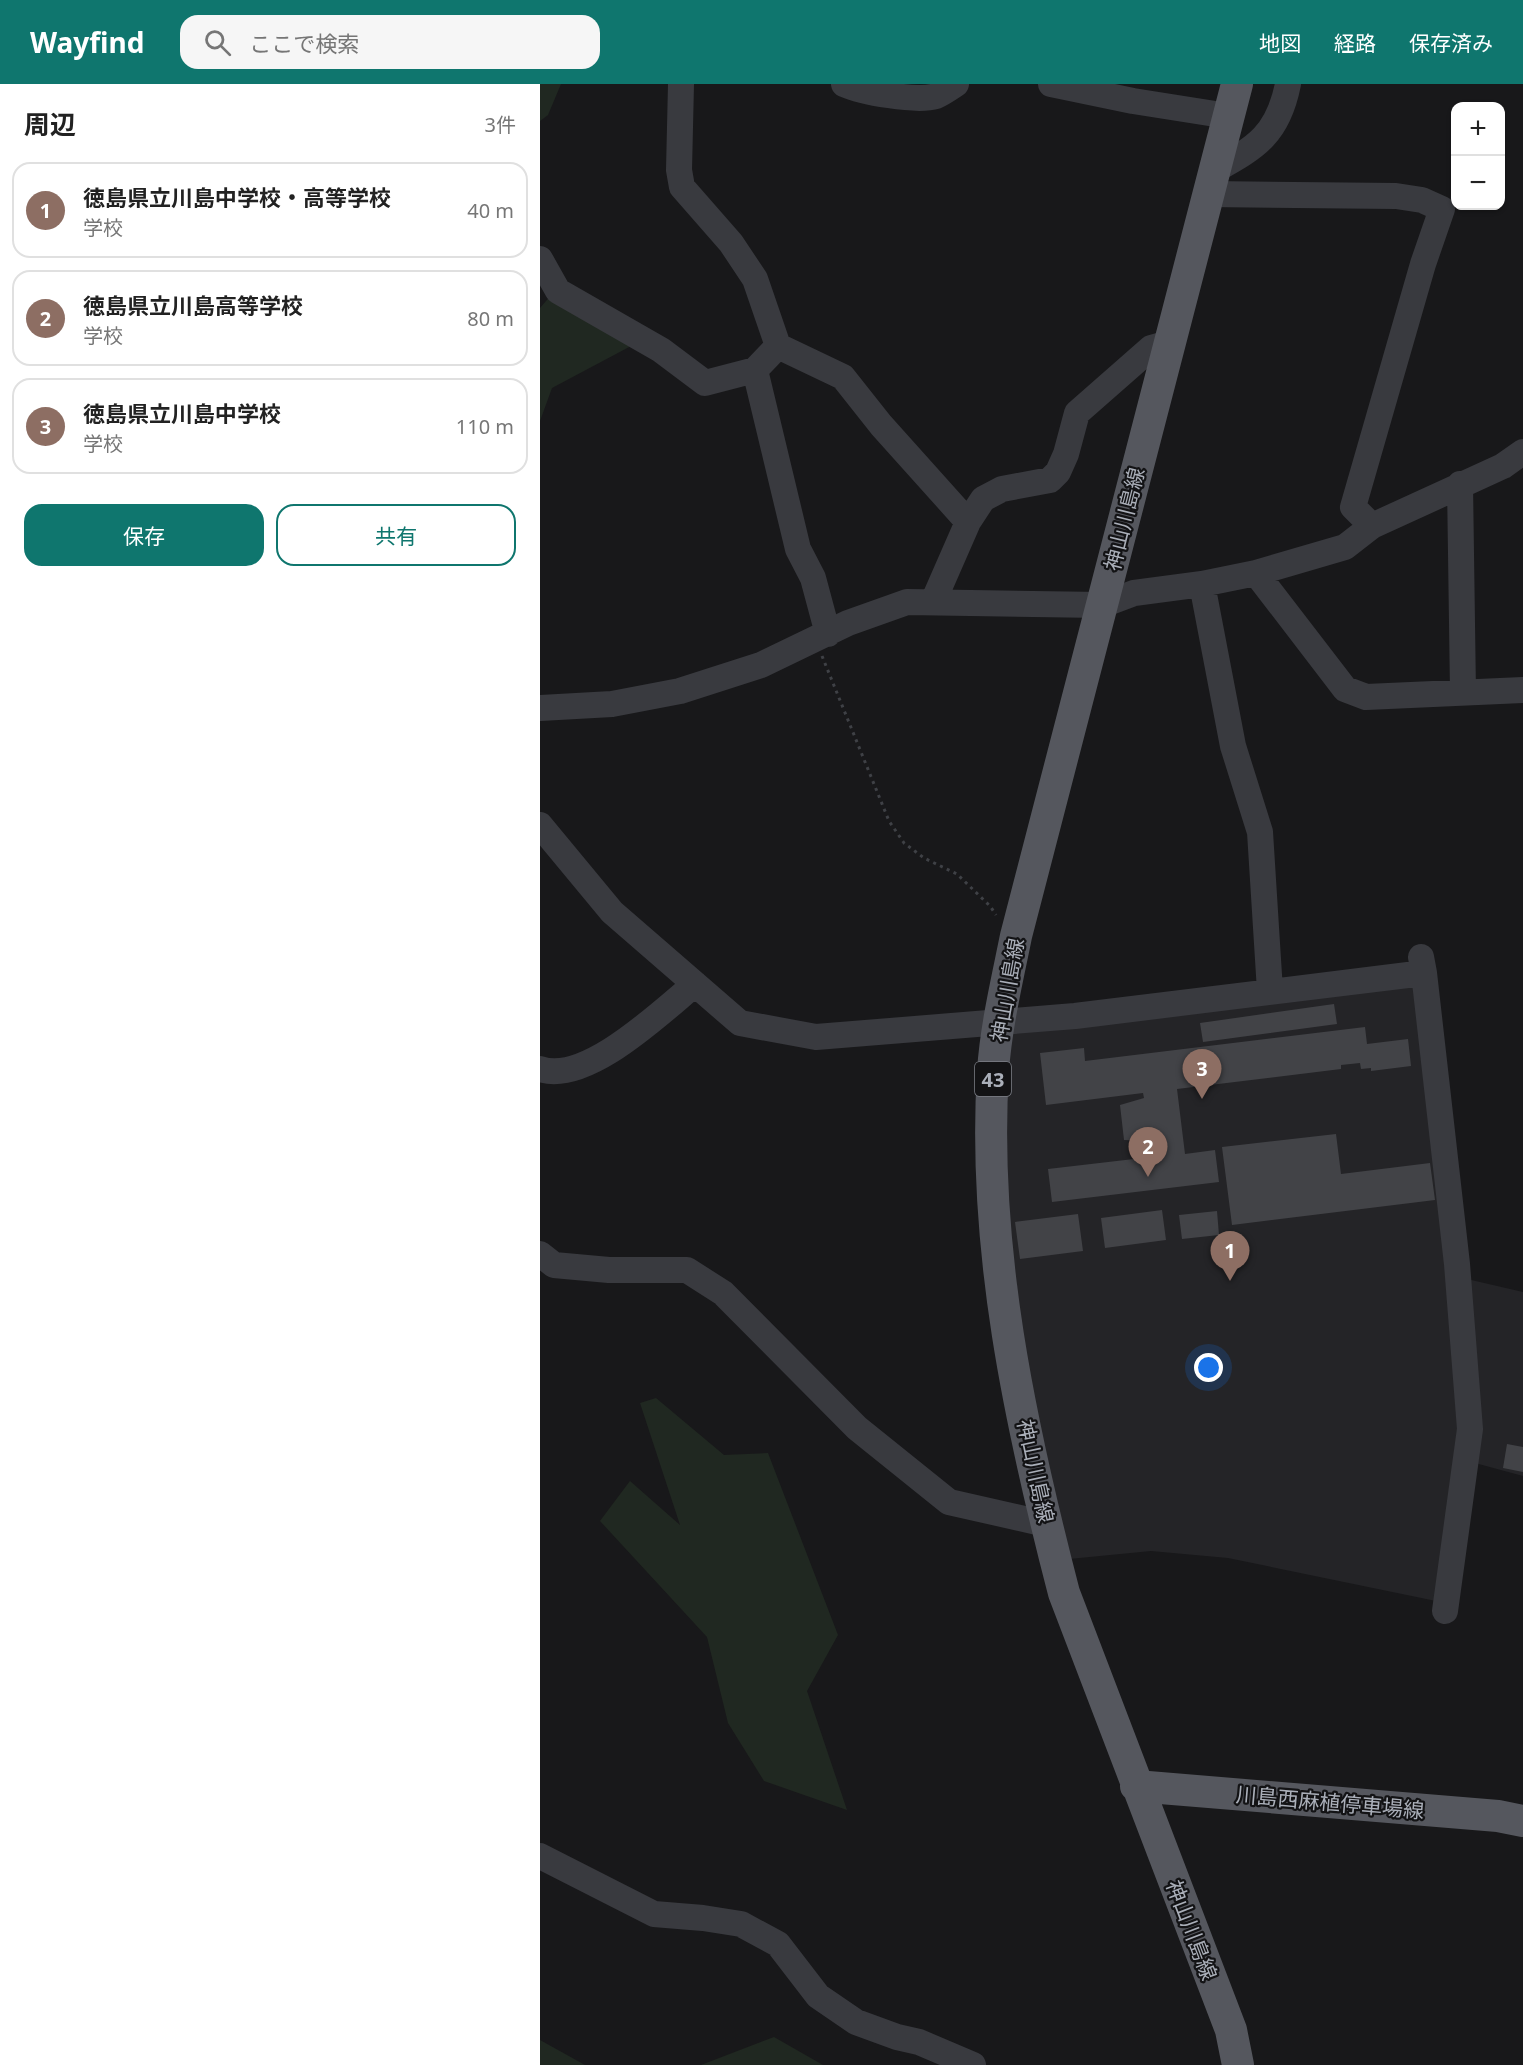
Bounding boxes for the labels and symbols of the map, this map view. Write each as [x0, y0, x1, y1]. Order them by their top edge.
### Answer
street label: 神山川島線 [1098, 465, 1150, 573]
street label: 神山川島線 [984, 936, 1030, 1044]
pin: 3 [1182, 1050, 1222, 1099]
road number: 43 [975, 1062, 1011, 1096]
pin: 2 [1128, 1128, 1168, 1177]
pin: 1 [1210, 1232, 1250, 1281]
your location [1194, 1353, 1223, 1382]
street label: 神山川島線 [1011, 1417, 1061, 1525]
street label: 川島西麻植停車場線 [1235, 1780, 1425, 1824]
street label: 神山川島線 [1160, 1876, 1224, 1984]

